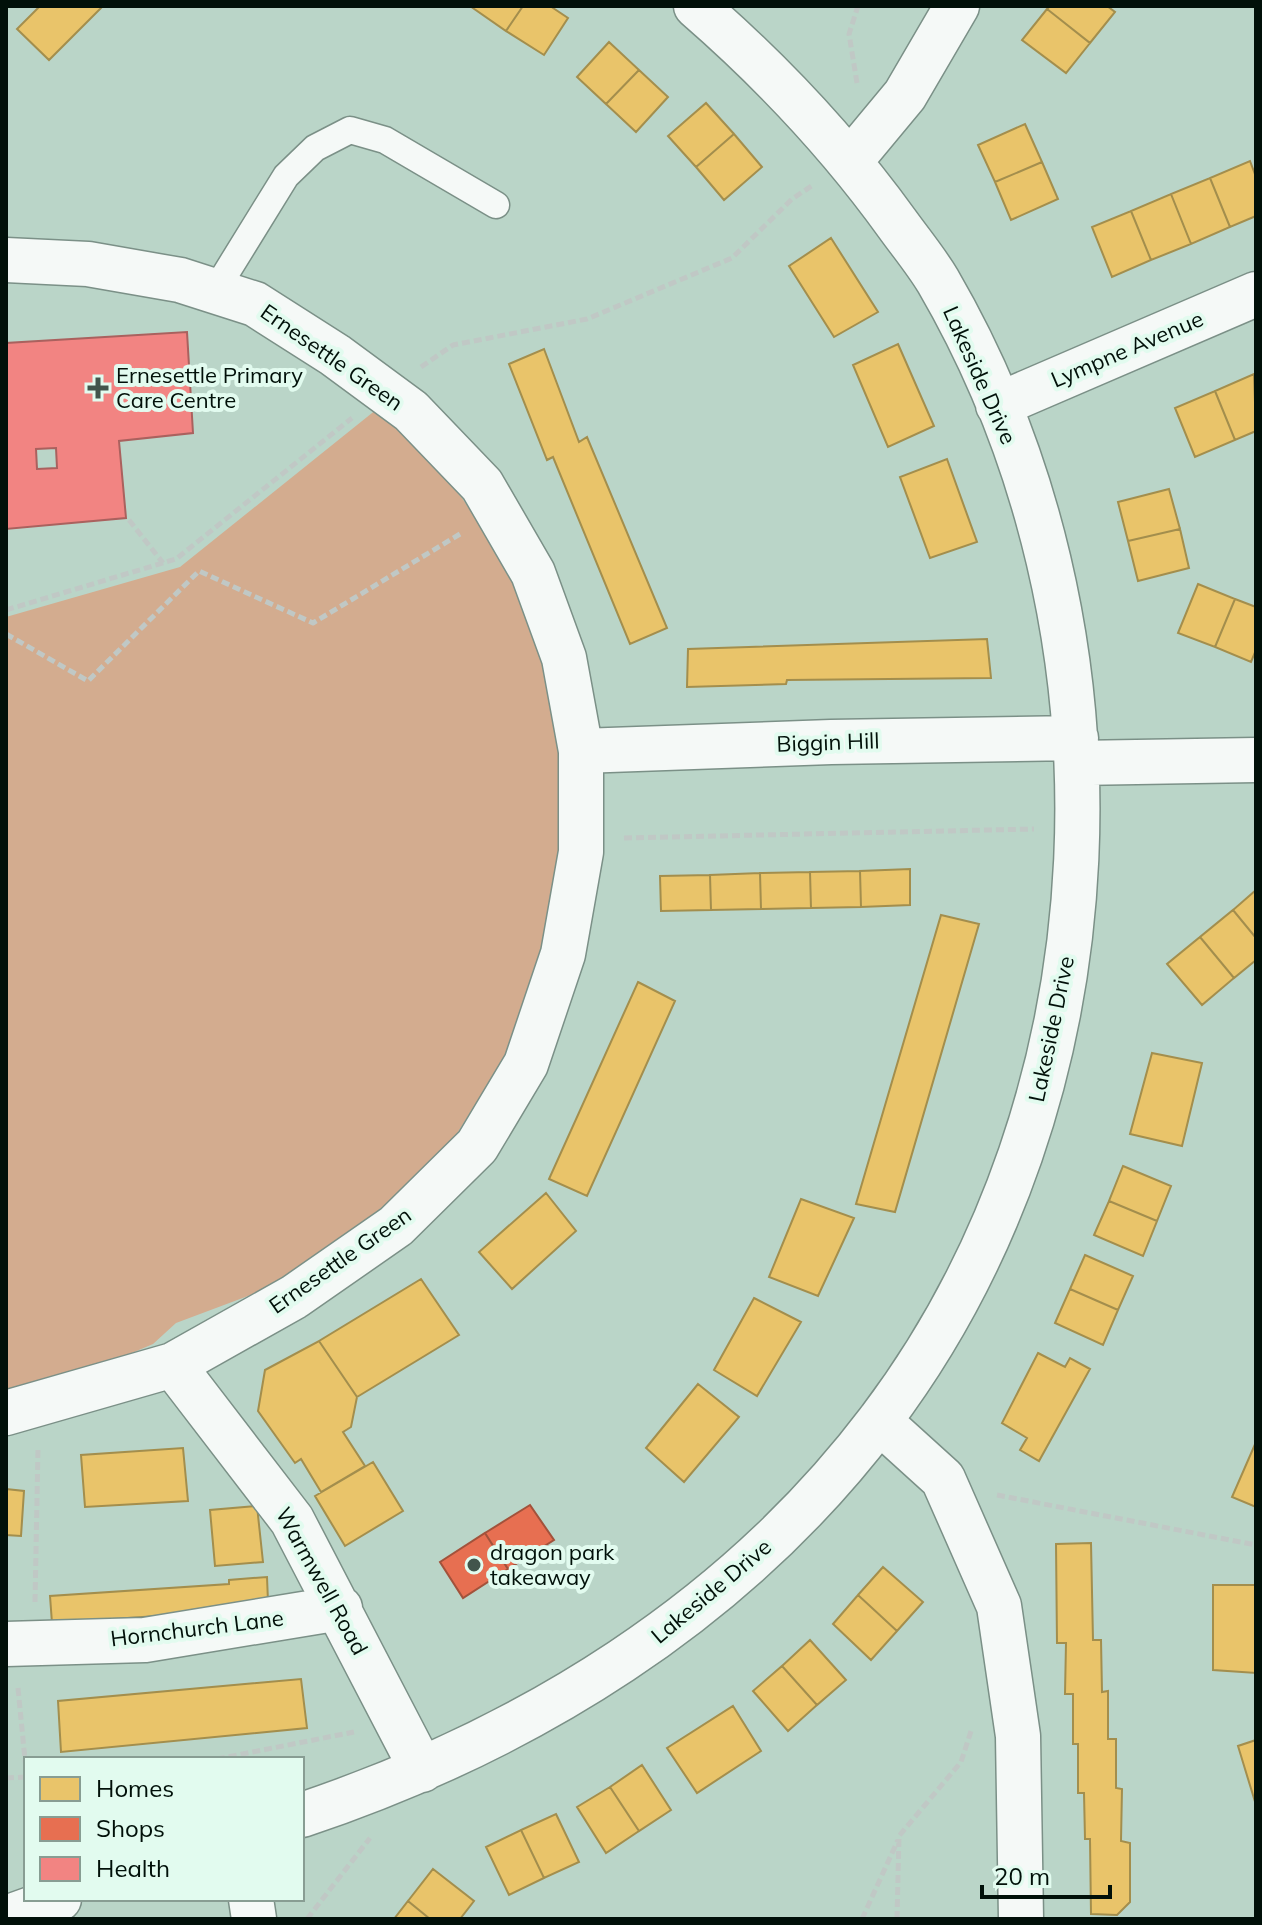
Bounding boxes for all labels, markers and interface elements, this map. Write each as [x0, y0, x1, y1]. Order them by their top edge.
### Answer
street label: Ernesettle Green [255, 298, 409, 416]
street label: Lakeside Drive [937, 302, 1023, 448]
street label: Lympne Avenue [1047, 304, 1207, 394]
place label: Ernesettle Primary Care Centre [116, 361, 303, 414]
marker: Ernesettle Primary Care Centre [87, 377, 109, 399]
street label: Biggin Hill [776, 726, 880, 758]
street label: Lakeside Drive [1022, 953, 1080, 1105]
street label: Ernesettle Green [263, 1201, 417, 1319]
street label: Warmwell Road [270, 1502, 374, 1660]
street label: Lakeside Drive [645, 1533, 777, 1649]
place label: dragon park takeaway [490, 1538, 615, 1591]
marker: dragon park takeaway [465, 1556, 483, 1574]
street label: Hornchurch Lane [109, 1603, 285, 1653]
legend [24, 1757, 304, 1901]
text: Homes [96, 1773, 174, 1803]
text: Shops [96, 1813, 165, 1843]
scale bar [982, 1849, 1110, 1899]
text: Health [96, 1853, 170, 1883]
text: 20 m [994, 1861, 1050, 1891]

